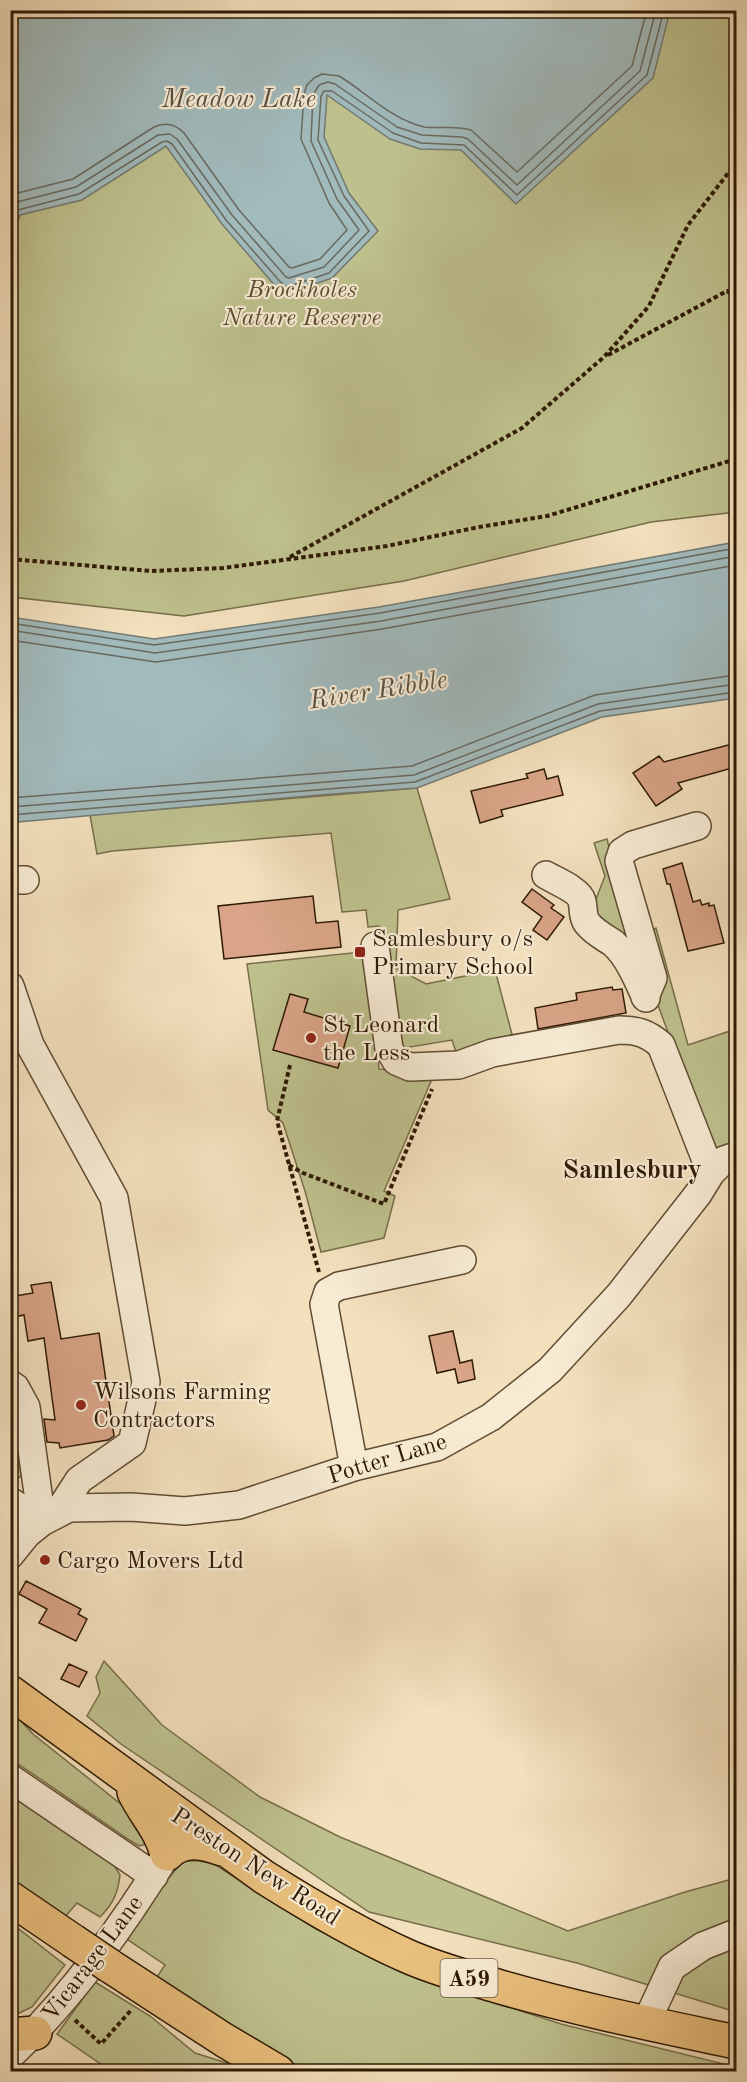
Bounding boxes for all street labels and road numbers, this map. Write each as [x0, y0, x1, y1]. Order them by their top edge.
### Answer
street label: Potter Lane [325, 1430, 450, 1489]
street label: Preston New Road [166, 1804, 344, 1931]
street label: Vicarage Lane [39, 1892, 149, 2027]
road number: A59 [440, 1959, 498, 1997]

